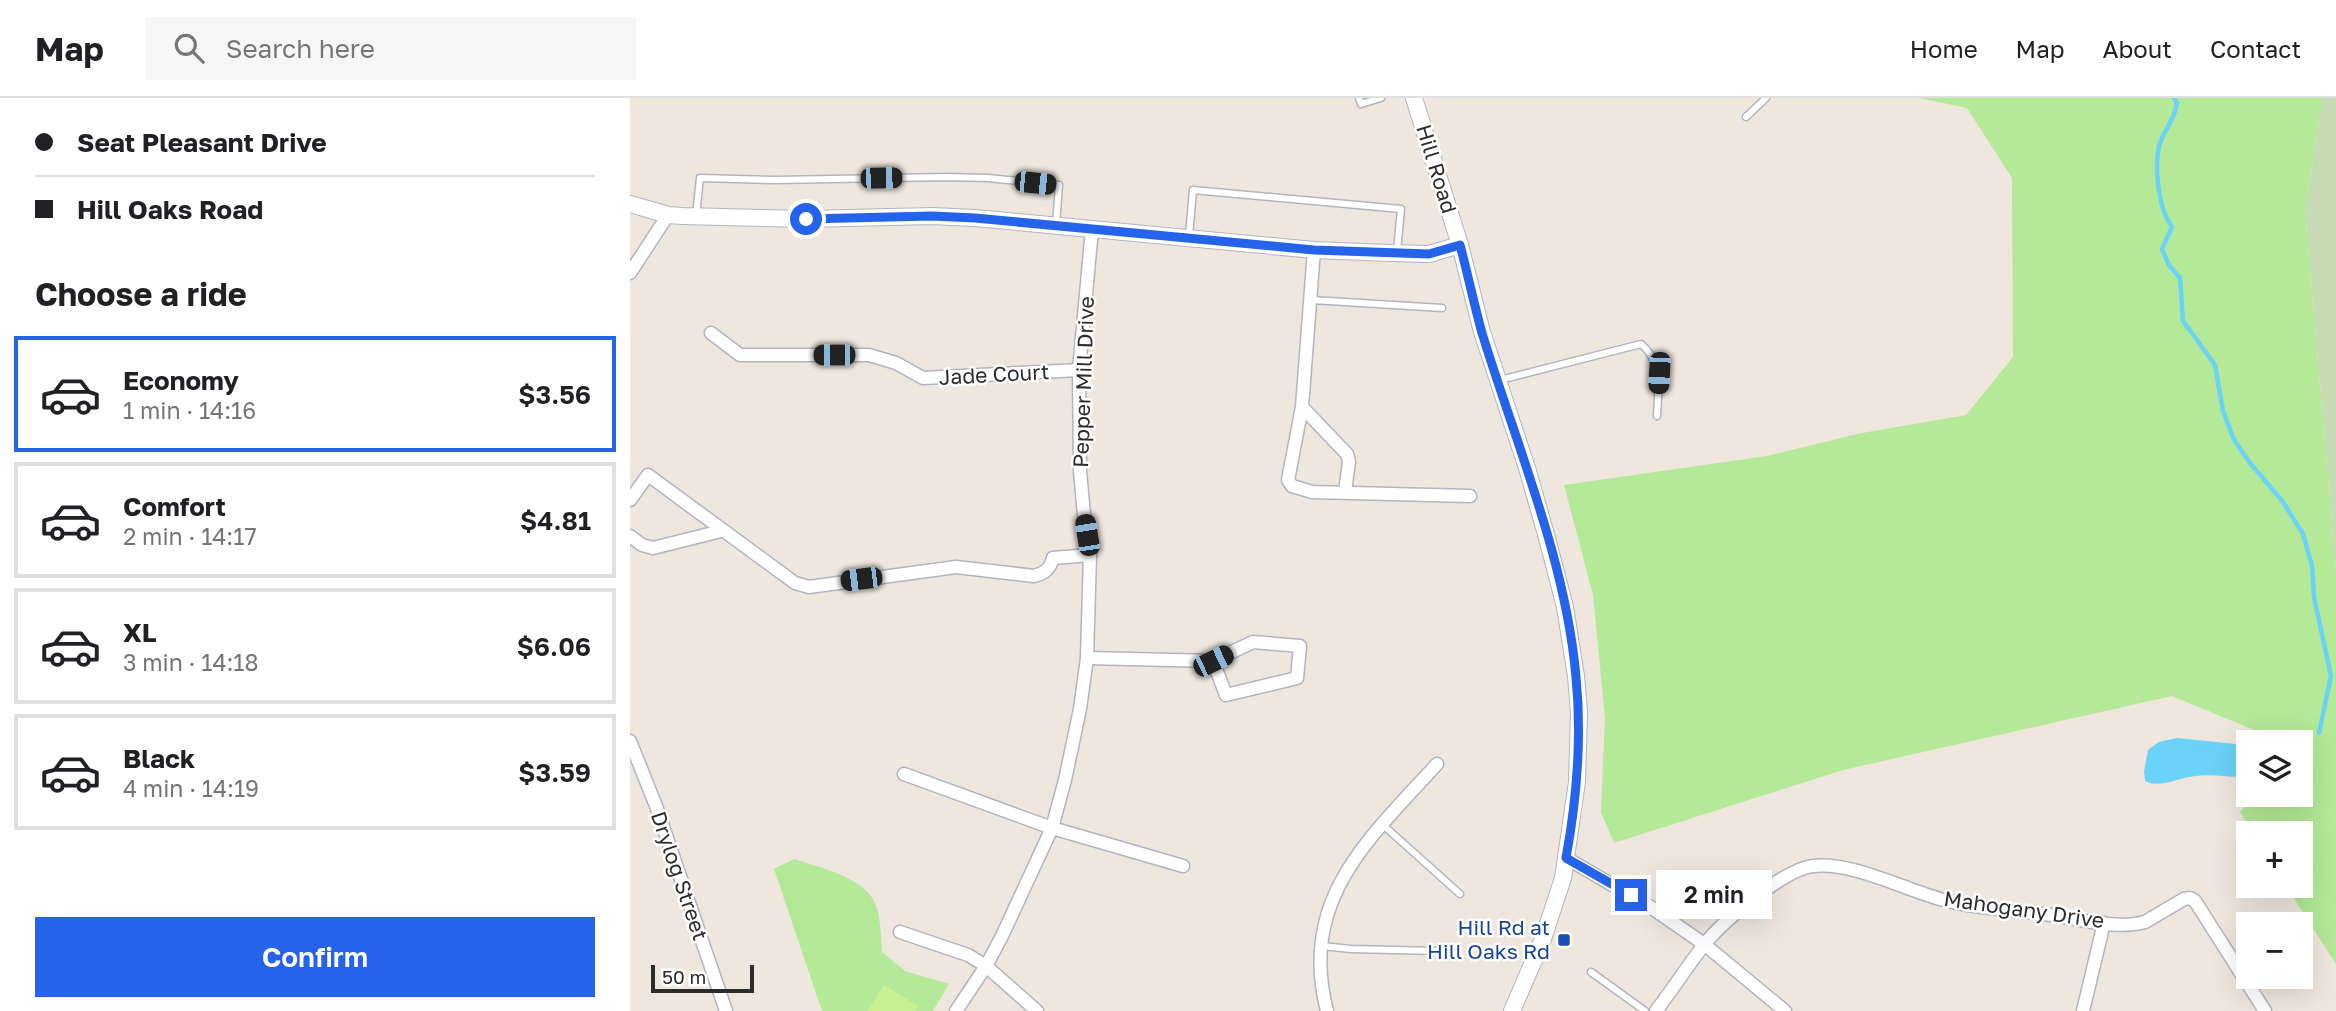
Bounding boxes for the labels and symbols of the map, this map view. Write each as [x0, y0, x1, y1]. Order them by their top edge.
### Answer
street label: Hill Road [1411, 121, 1463, 216]
car [860, 167, 903, 189]
car [1014, 170, 1057, 196]
route start [790, 203, 822, 235]
street label: Pepper Mill Drive [1067, 296, 1099, 468]
car [814, 345, 856, 366]
car [1648, 351, 1671, 395]
street label: Jade Court [938, 358, 1050, 390]
car [1074, 513, 1101, 557]
car [839, 566, 884, 592]
car [1190, 642, 1237, 680]
street label: Drylog Street [646, 808, 714, 944]
callout: 2 min [1656, 870, 1771, 920]
route end [1615, 879, 1647, 911]
street label: Mahogany Drive [1942, 885, 2106, 933]
place label: Hill Rd at Hill Oaks Rd [1427, 914, 1550, 964]
marker: Hill Rd at Hill Oaks Rd [1556, 932, 1572, 948]
scale bar [651, 962, 754, 994]

